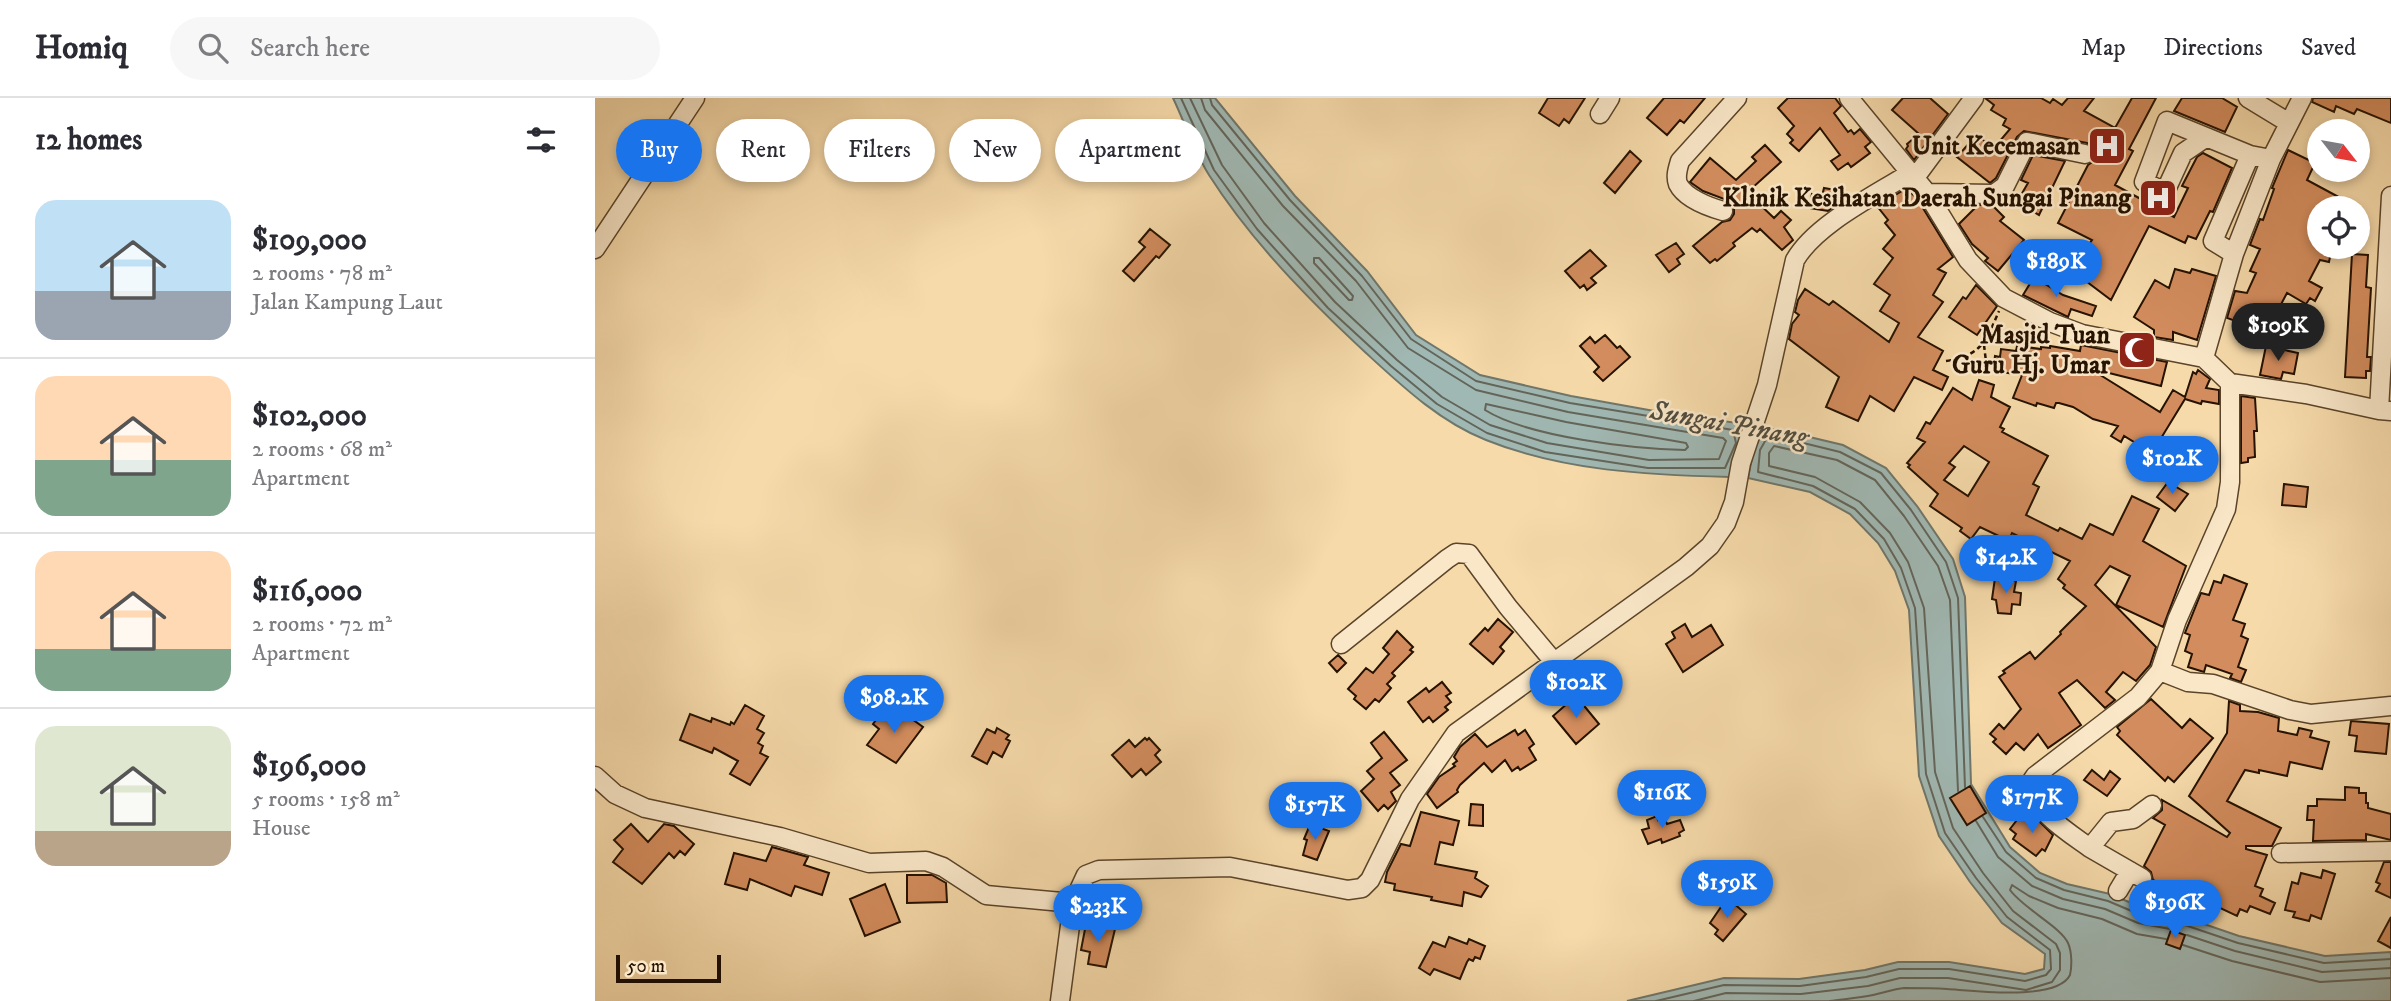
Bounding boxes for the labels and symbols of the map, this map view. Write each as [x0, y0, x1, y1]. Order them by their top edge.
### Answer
north arrow [2307, 119, 2369, 182]
hospital icon: Unit Kecemasan [2086, 125, 2128, 167]
place label: Unit Kecemasan [1912, 130, 2080, 163]
hospital icon: Klinik Kesihatan Daerah Sungai Pinang [2137, 177, 2179, 219]
place label: Klinik Kesihatan Daerah Sungai Pinang [1723, 182, 2132, 215]
pin: $189K [2007, 240, 2105, 299]
pin: $109K [2229, 303, 2327, 363]
place label: Masjid Tuan Guru Hj. Umar [1952, 319, 2110, 382]
mosque icon: Masjid Tuan Guru Hj. Umar [2116, 329, 2158, 371]
water label: Sungai Pinang [1646, 393, 1813, 456]
pin: $102K [2123, 436, 2221, 496]
pin: $142K [1957, 536, 2055, 595]
pin: $102K [1527, 660, 1625, 720]
pin: $98.2K [837, 676, 951, 735]
pin: $116K [1613, 770, 1711, 830]
pin: $177K [1983, 776, 2081, 835]
pin: $157K [1266, 782, 1364, 842]
pin: $159K [1678, 860, 1776, 920]
pin: $196K [2126, 880, 2224, 940]
pin: $233K [1049, 884, 1147, 944]
scale bar [616, 952, 721, 984]

